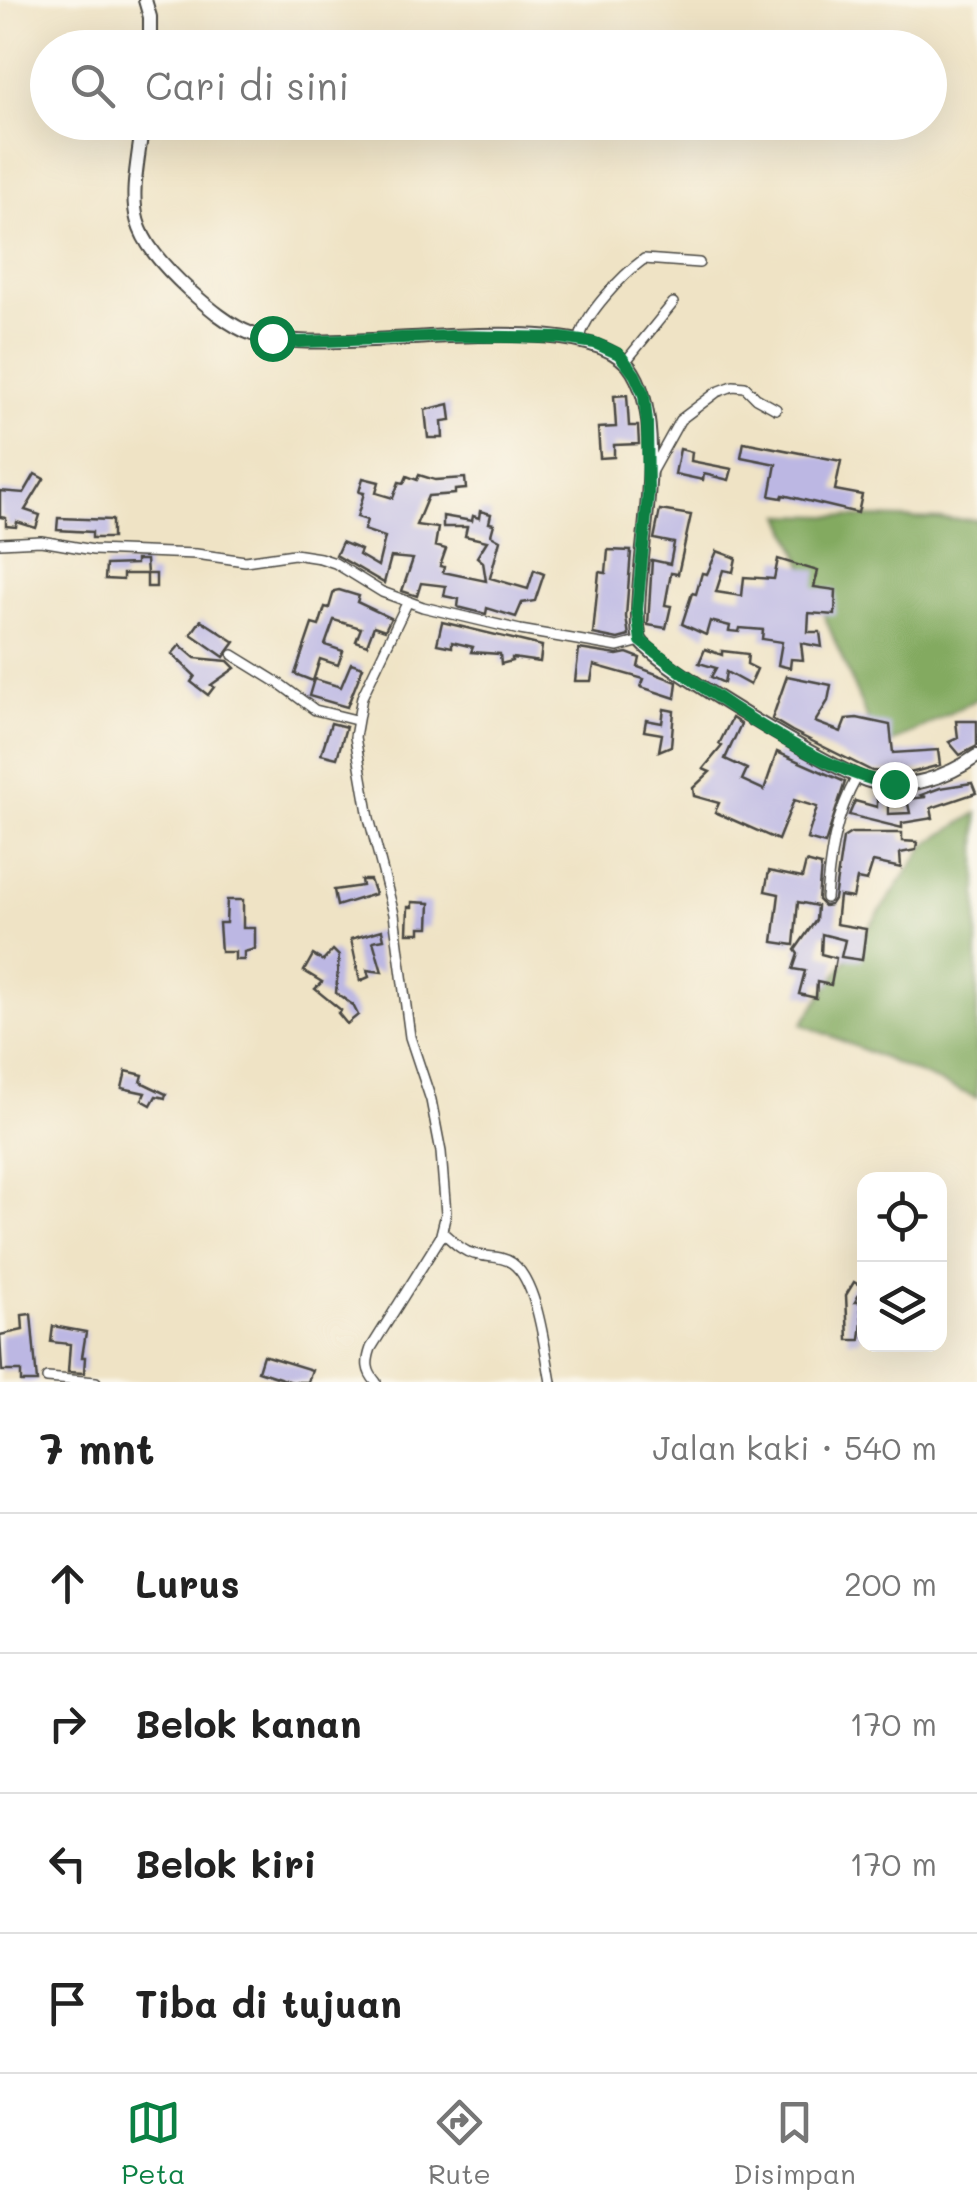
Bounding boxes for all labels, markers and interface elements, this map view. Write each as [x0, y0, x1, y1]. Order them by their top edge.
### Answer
search box [30, 30, 947, 140]
icon: search [65, 58, 120, 113]
text: Cari di sini [145, 60, 349, 110]
route start [250, 316, 296, 362]
route end [872, 762, 918, 808]
map controls [857, 1172, 947, 1352]
button: locate [857, 1172, 947, 1262]
button: layers [857, 1262, 947, 1352]
text: 7 mnt [40, 1420, 155, 1475]
text: Jalan kaki · 540 m [652, 1426, 937, 1468]
icon: ahead [40, 1556, 95, 1611]
text: Lurus [135, 1558, 240, 1608]
text: 200 m [844, 1562, 937, 1604]
icon: right [40, 1696, 95, 1751]
text: Belok kanan [135, 1698, 362, 1748]
text: 170 m [849, 1702, 937, 1744]
icon: left [40, 1836, 95, 1891]
text: Belok kiri [135, 1838, 317, 1888]
text: 170 m [849, 1842, 937, 1884]
icon: arrive [40, 1976, 95, 2031]
text: Tiba di tujuan [135, 1978, 402, 2028]
tab: Peta [121, 2095, 185, 2191]
tab: Rute [428, 2095, 491, 2191]
tab: Disimpan [733, 2095, 856, 2191]

